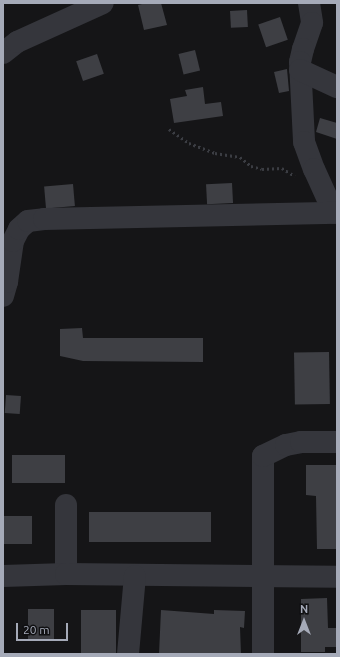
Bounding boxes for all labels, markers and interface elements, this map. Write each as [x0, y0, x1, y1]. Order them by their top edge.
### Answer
north arrow [284, 601, 324, 641]
text: N [300, 603, 308, 615]
scale bar [18, 615, 70, 641]
text: 20 m [23, 623, 50, 636]

